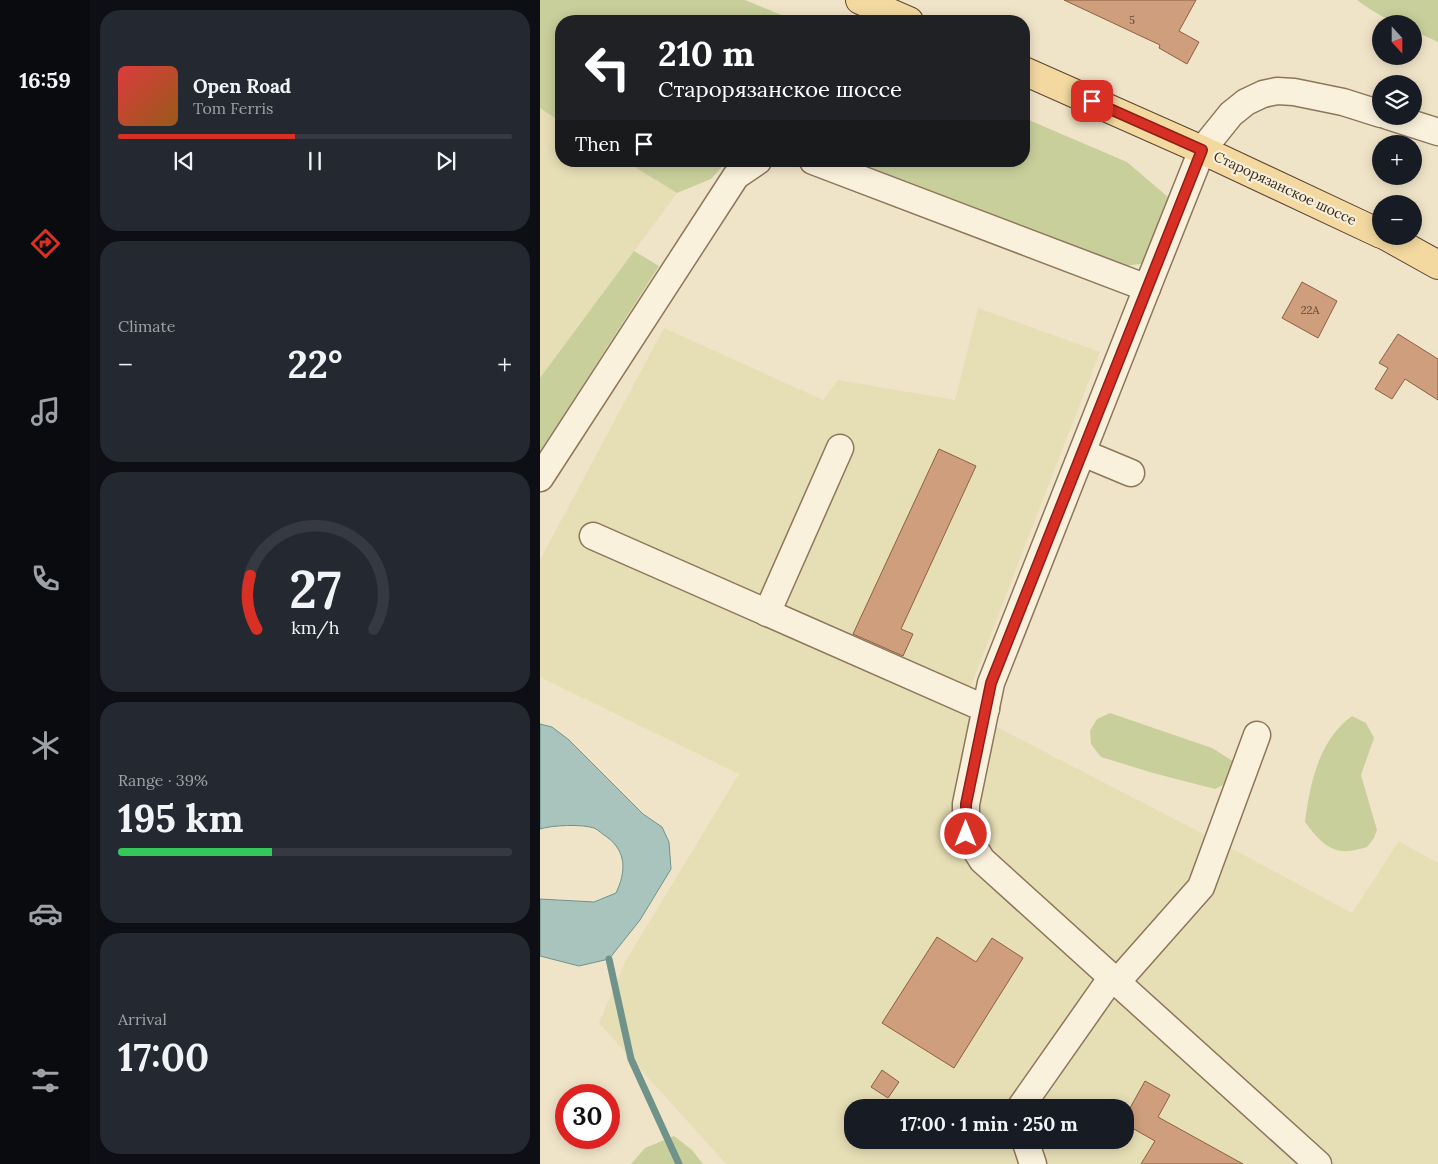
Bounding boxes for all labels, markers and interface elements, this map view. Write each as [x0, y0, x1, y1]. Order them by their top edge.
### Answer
house number: 5 [1129, 13, 1135, 27]
north arrow [1372, 15, 1422, 65]
map controls [1372, 15, 1422, 245]
text: 210 m [658, 31, 755, 76]
icon: left [575, 35, 640, 100]
text: 16:59 [19, 66, 71, 94]
text: Open Road [193, 74, 291, 98]
text: Старорязанское шоссе [658, 75, 902, 103]
button: layers [1372, 75, 1422, 125]
pin [1071, 80, 1113, 122]
icon: arrive [1078, 87, 1106, 115]
text: Tom Ferris [193, 98, 273, 118]
icon: arrive [630, 130, 658, 158]
text: Then [575, 132, 620, 156]
button: + [1372, 135, 1422, 185]
icon: previous [170, 147, 198, 175]
icon: pause [301, 147, 329, 175]
icon: next [432, 147, 460, 175]
street label: Старорязанское шоссе [1211, 147, 1360, 229]
button: − [1372, 195, 1422, 245]
icon: directions [28, 226, 63, 261]
house number: 22А [1301, 303, 1320, 317]
text: Climate [118, 316, 175, 336]
text: 22° [287, 340, 343, 388]
text: − [118, 347, 133, 383]
text: + [497, 347, 512, 383]
icon: music [28, 394, 63, 429]
text: 27 [289, 556, 341, 622]
icon: phone [28, 561, 63, 596]
text: km/h [291, 616, 339, 639]
icon: climate [28, 728, 63, 763]
text: Range · 39% [118, 770, 208, 790]
text: 195 km [118, 794, 243, 842]
position arrow [939, 807, 991, 859]
icon: car [28, 896, 63, 931]
text: Arrival [118, 1009, 167, 1029]
text: 17:00 [118, 1033, 209, 1081]
icon: filters [28, 1063, 63, 1098]
speed limit sign: 30 [555, 1084, 620, 1149]
text: 17:00 · 1 min · 250 m [900, 1112, 1078, 1136]

